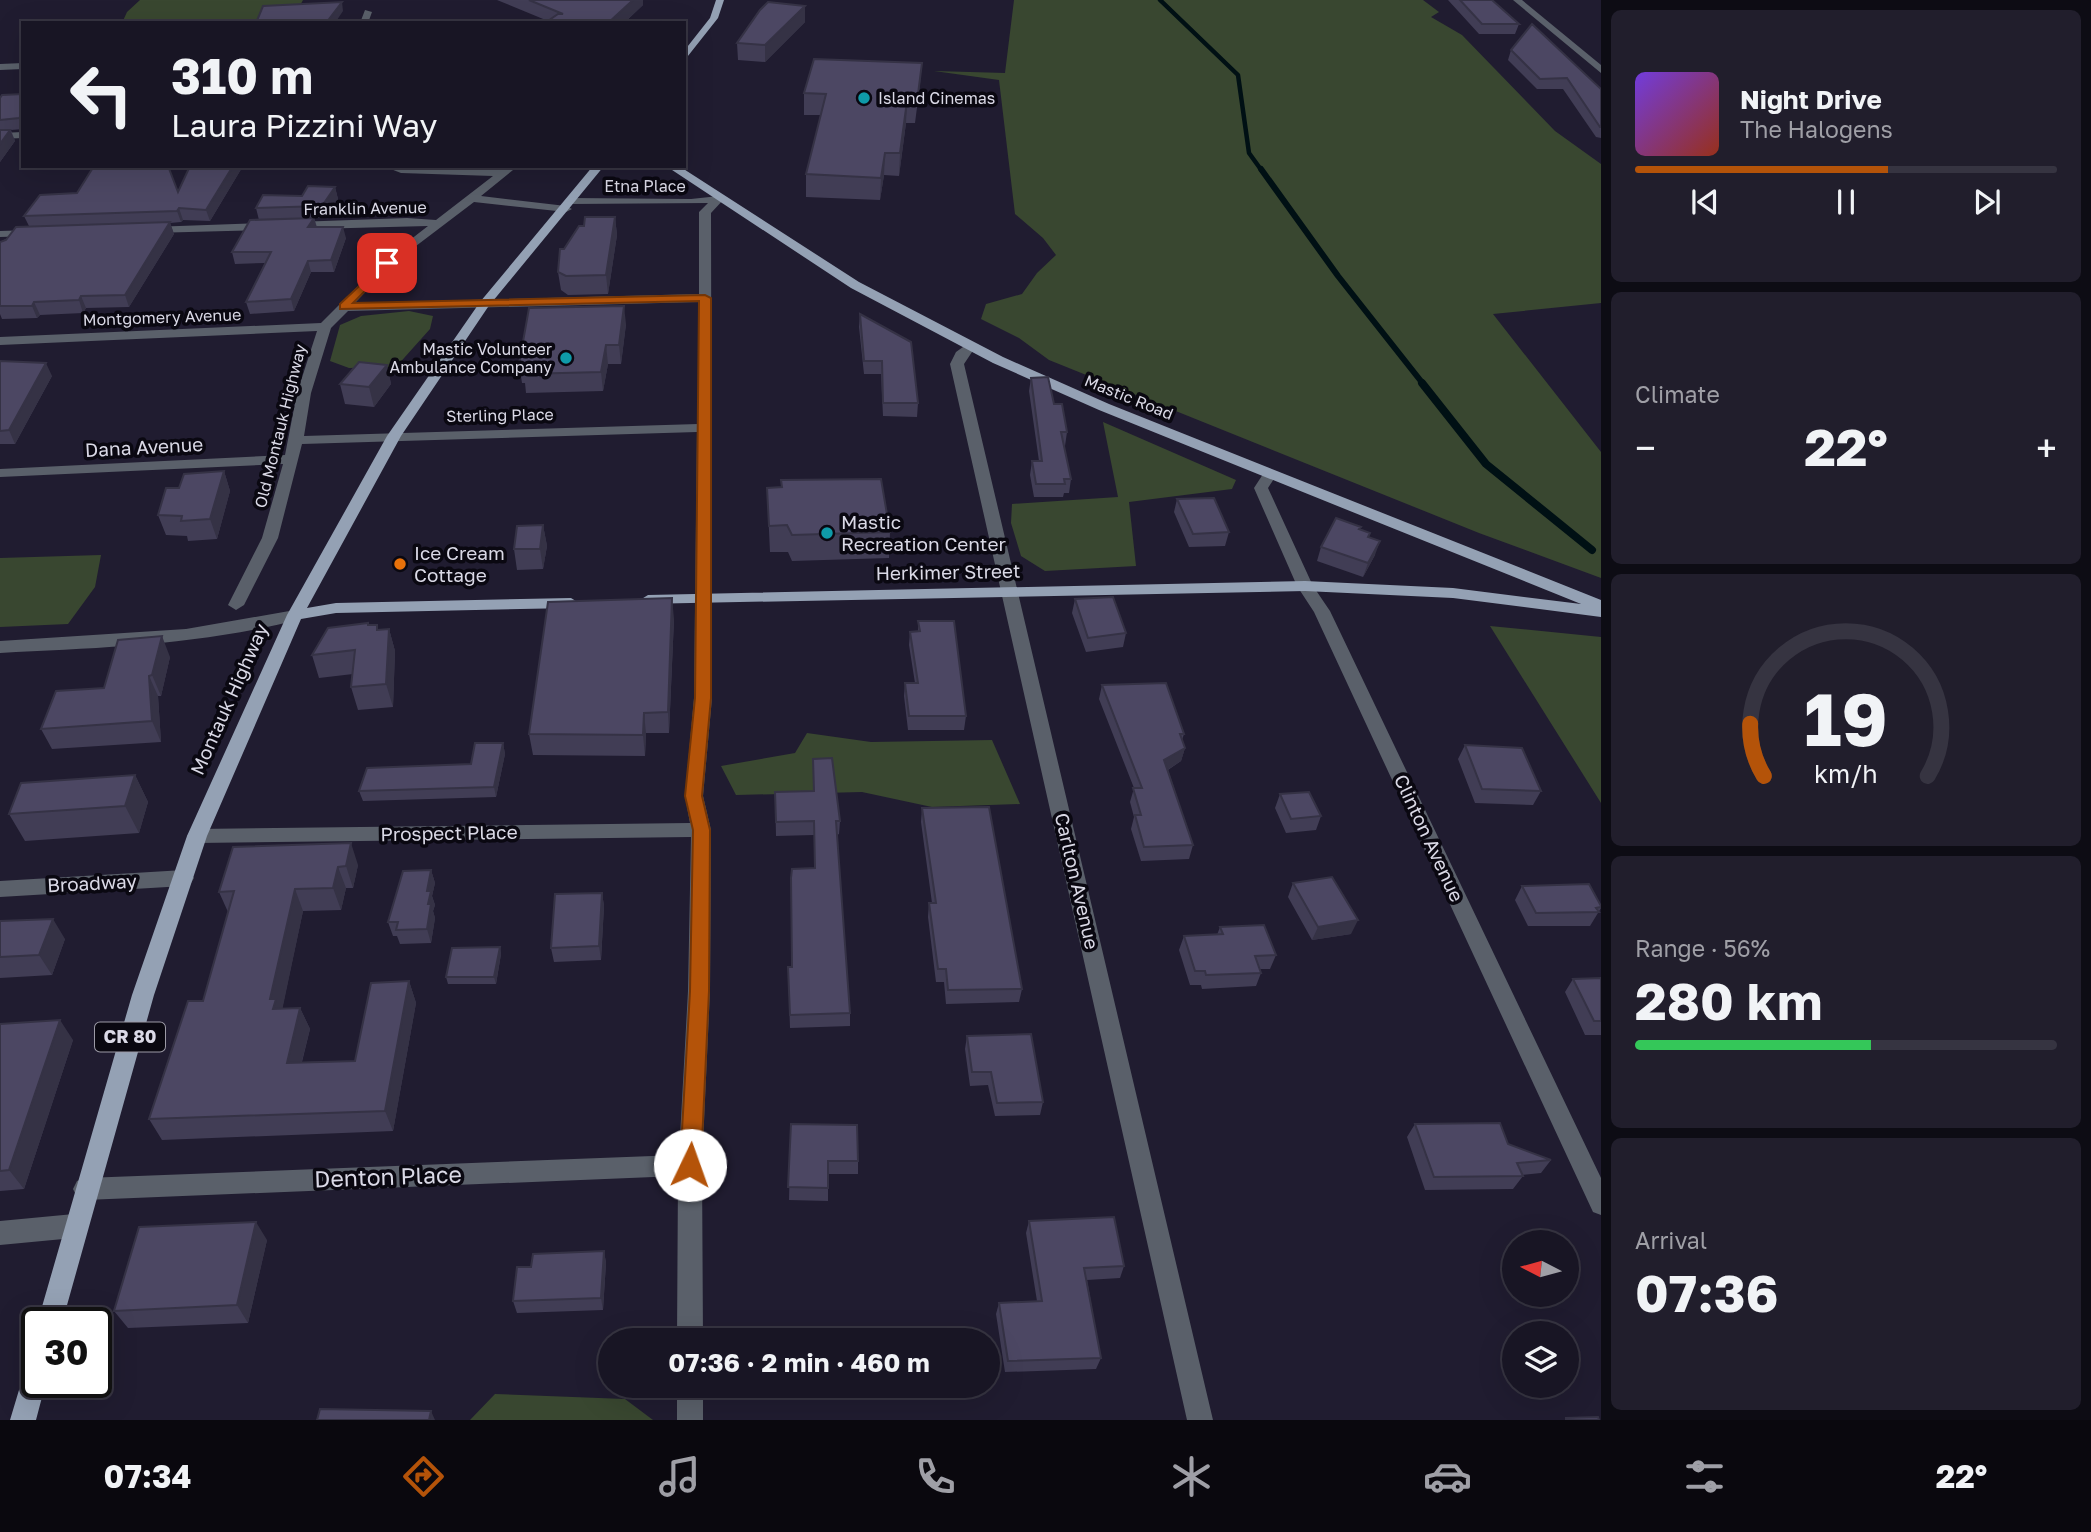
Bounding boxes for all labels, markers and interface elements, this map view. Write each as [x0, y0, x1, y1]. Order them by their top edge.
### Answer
text: 310 m [171, 46, 313, 105]
icon: left [56, 49, 147, 140]
text: Night Drive [1740, 84, 1882, 115]
place label: Island Cinemas [878, 88, 995, 108]
marker: Island Cinemas [856, 90, 872, 106]
text: Laura Pizzini Way [171, 106, 437, 144]
text: The Halogens [1740, 115, 1893, 143]
street label: Etna Place [604, 176, 686, 196]
icon: previous [1686, 183, 1724, 221]
icon: pause [1827, 183, 1865, 221]
icon: next [1968, 183, 2006, 221]
street label: Franklin Avenue [303, 197, 427, 219]
pin [357, 233, 417, 293]
icon: arrive [368, 244, 406, 282]
street label: Montgomery Avenue [82, 304, 242, 330]
place label: Mastic Volunteer Ambulance Company [390, 339, 552, 377]
street label: Old Montauk Highway [250, 342, 310, 510]
marker: Mastic Volunteer Ambulance Company [558, 350, 574, 366]
street label: Mastic Road [1082, 370, 1176, 424]
text: Climate [1635, 380, 1720, 408]
street label: Sterling Place [446, 404, 554, 426]
text: 22° [1804, 415, 1888, 477]
text: − [1635, 425, 1656, 470]
text: + [2036, 425, 2057, 470]
street label: Dana Avenue [84, 432, 204, 461]
place label: Mastic Recreation Center [841, 510, 1006, 555]
marker: Mastic Recreation Center [819, 525, 835, 541]
place label: Ice Cream Cottage [414, 541, 505, 586]
marker: Ice Cream Cottage [392, 556, 408, 572]
street label: Herkimer Street [875, 559, 1021, 584]
street label: Montauk Highway [185, 619, 272, 778]
text: 19 [1804, 675, 1888, 762]
text: km/h [1814, 758, 1878, 789]
street label: Clinton Avenue [1390, 770, 1469, 905]
street label: Carlton Avenue [1051, 810, 1104, 951]
street label: Prospect Place [380, 820, 518, 845]
street label: Broadway [47, 869, 138, 896]
text: Range · 56% [1635, 934, 1770, 962]
text: 280 km [1635, 969, 1822, 1031]
road number: CR 80 [95, 1022, 165, 1052]
position arrow [653, 1128, 727, 1202]
street label: Denton Place [314, 1159, 462, 1193]
text: Arrival [1635, 1226, 1707, 1254]
north arrow [1502, 1230, 1578, 1307]
map controls [1502, 1230, 1579, 1398]
text: 07:36 [1635, 1261, 1779, 1323]
speed limit sign: 30 [21, 1307, 112, 1398]
button: layers [1502, 1321, 1579, 1398]
text: 07:36 · 2 min · 460 m [668, 1347, 930, 1378]
icon: directions [399, 1452, 448, 1501]
icon: music [655, 1452, 704, 1501]
icon: phone [911, 1452, 960, 1501]
icon: climate [1167, 1452, 1216, 1501]
icon: car [1423, 1452, 1472, 1501]
icon: filters [1680, 1452, 1729, 1501]
text: 07:34 [104, 1457, 192, 1495]
text: 22° [1936, 1457, 1987, 1495]

